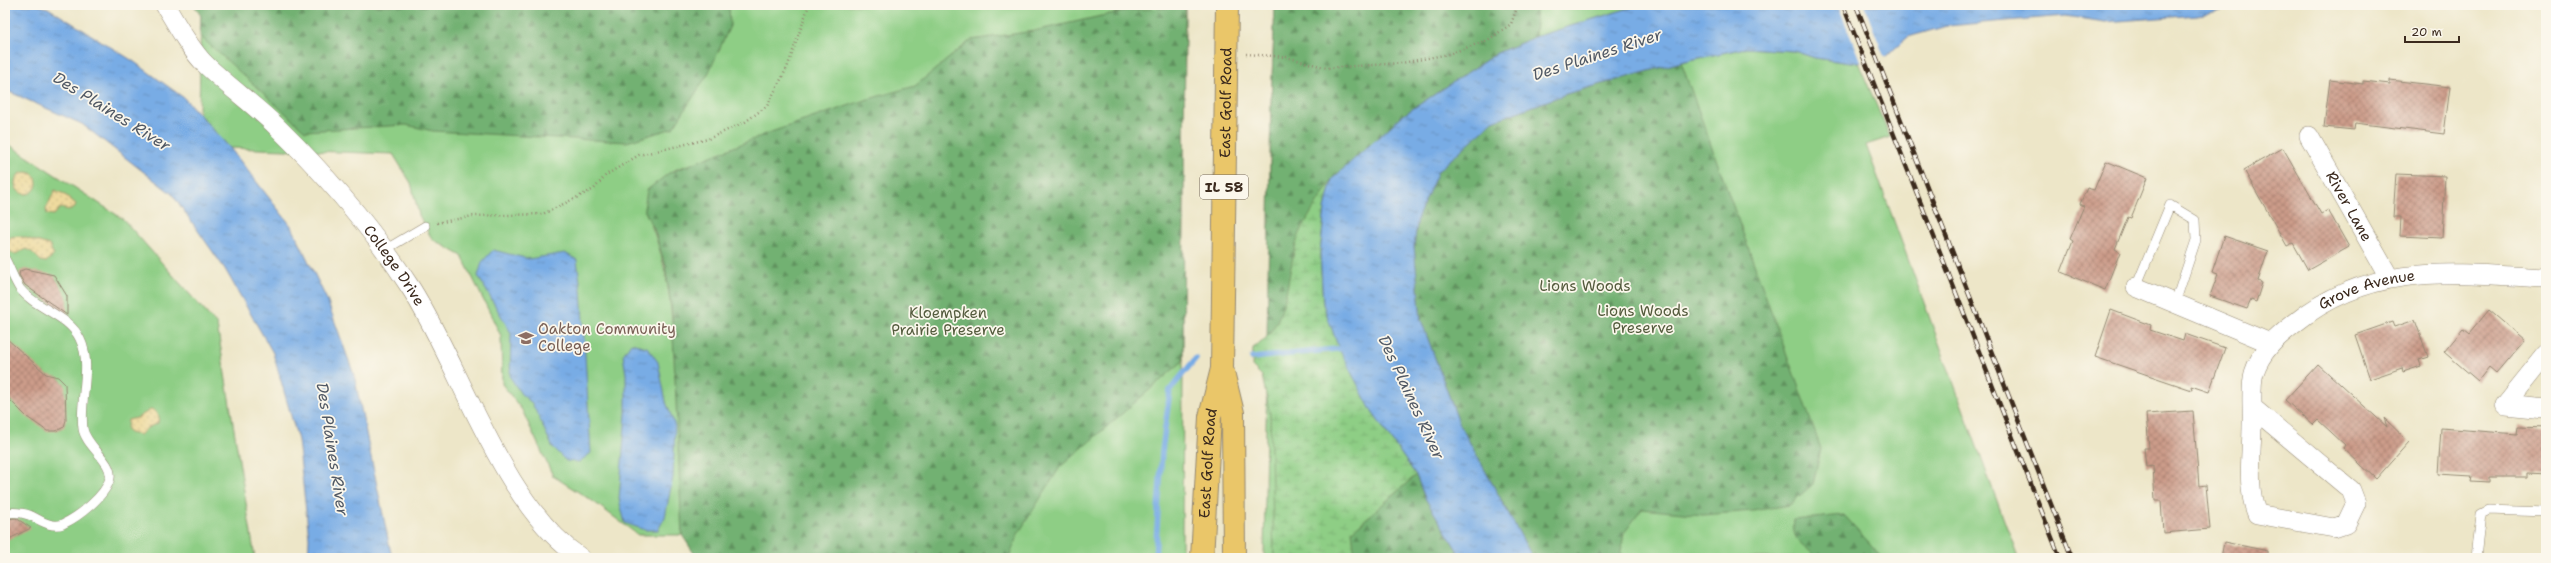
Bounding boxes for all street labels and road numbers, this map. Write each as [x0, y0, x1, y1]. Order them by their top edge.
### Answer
street label: East Golf Road [1215, 47, 1236, 158]
street label: River Lane [2321, 168, 2377, 245]
road number: IL 58 [1200, 175, 1248, 199]
street label: College Drive [359, 221, 429, 310]
street label: Grove Avenue [2315, 265, 2416, 314]
street label: East Golf Road [1194, 405, 1222, 519]

